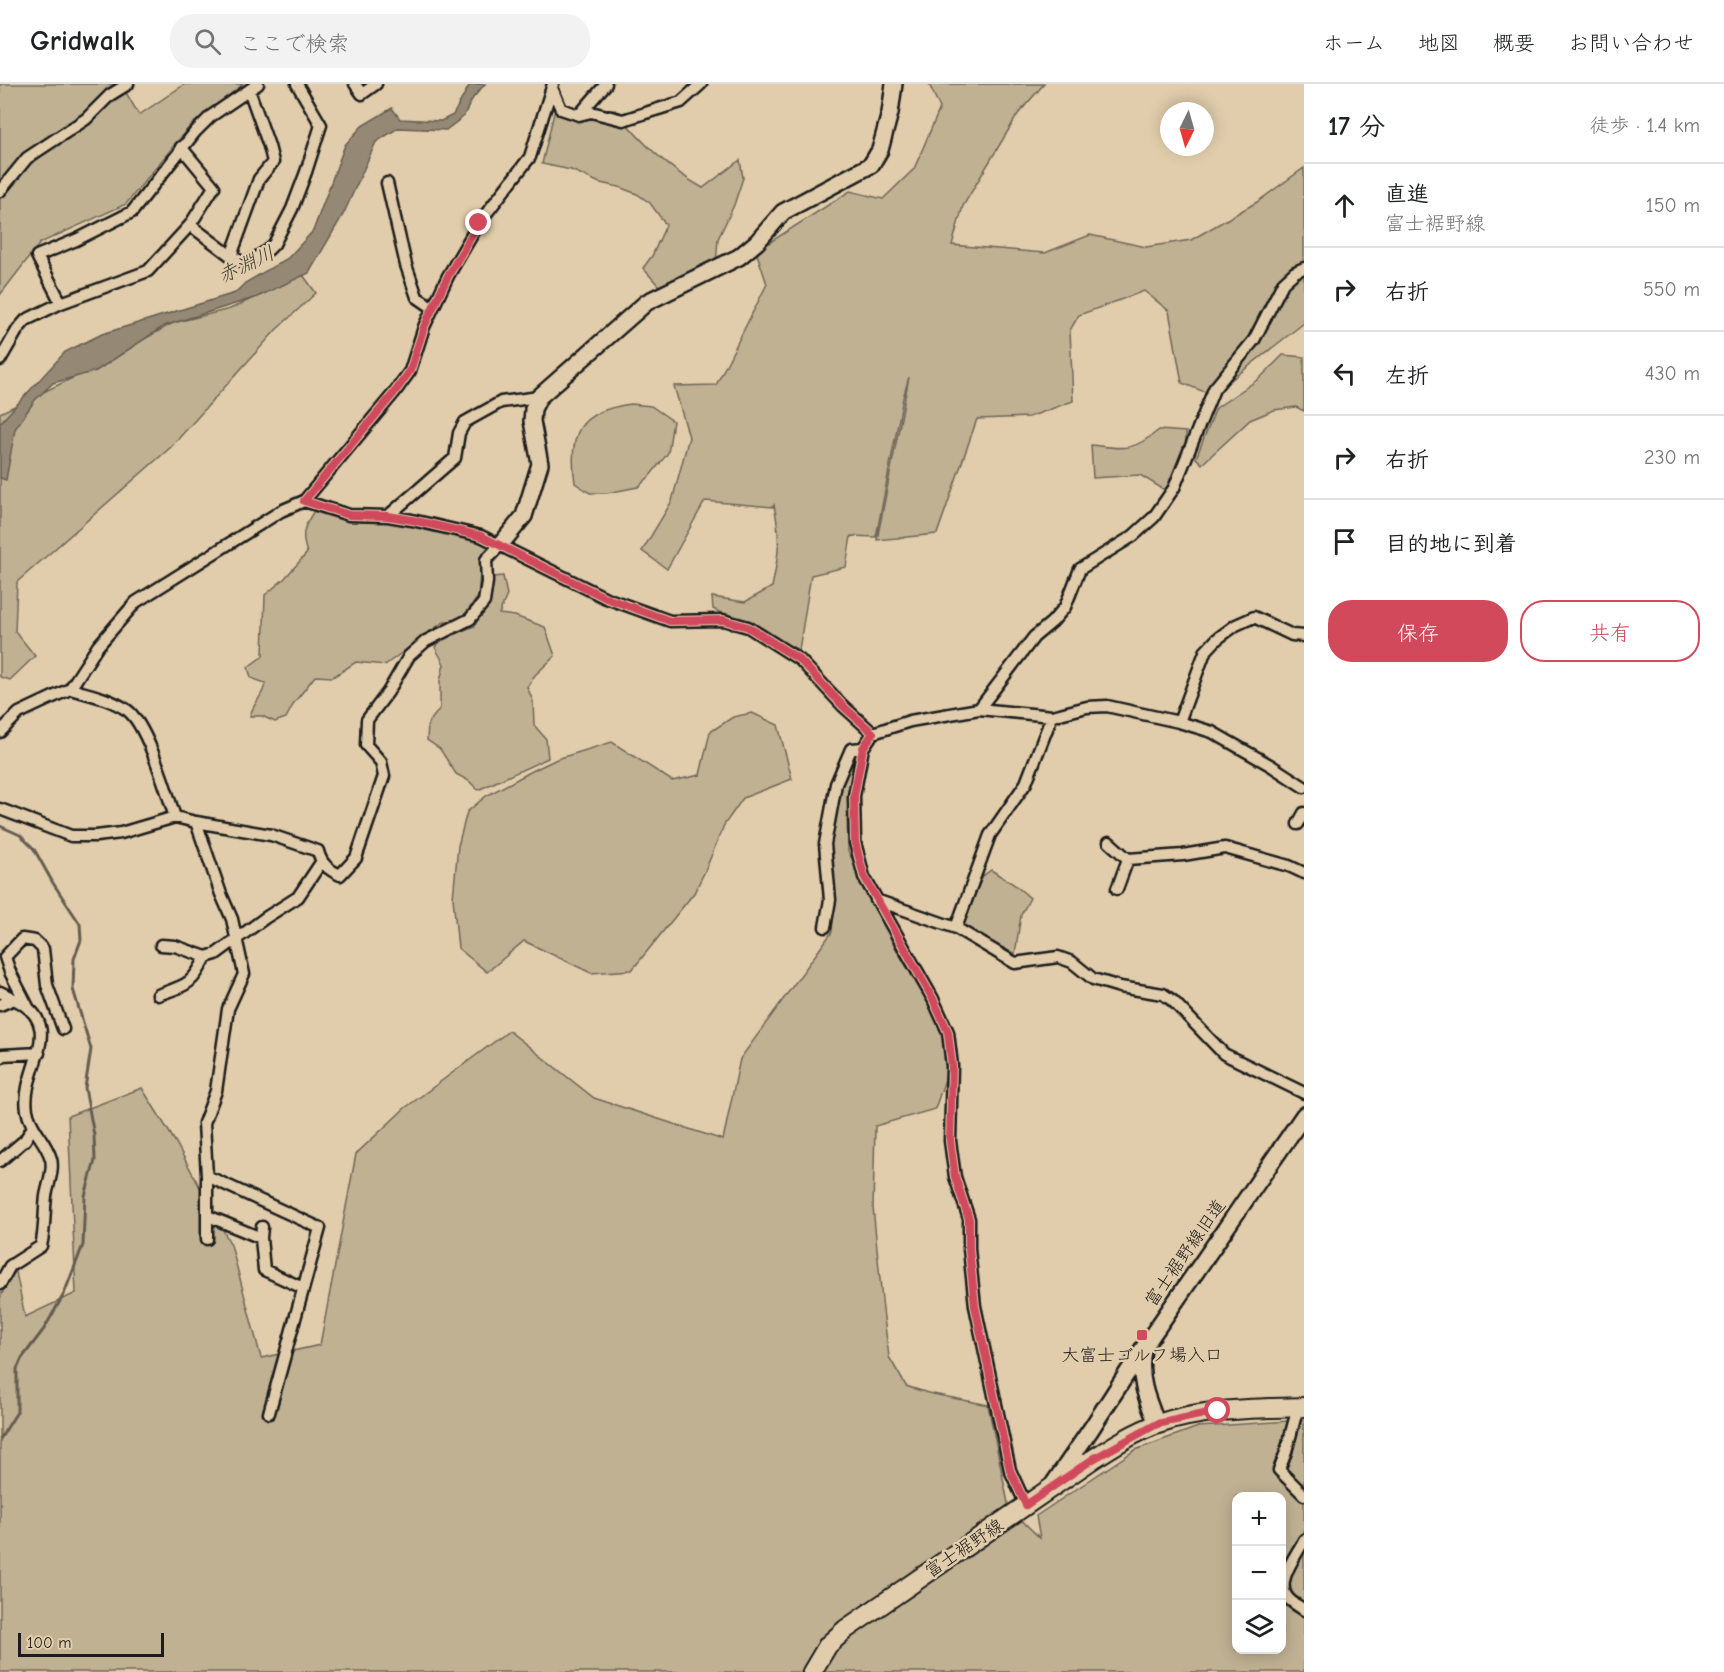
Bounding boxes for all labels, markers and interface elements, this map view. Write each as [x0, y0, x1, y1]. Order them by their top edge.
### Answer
search box [170, 14, 590, 68]
text: Gridwalk [30, 25, 134, 57]
icon: search [191, 25, 224, 58]
text: ここで検索 [239, 31, 349, 57]
text: ホーム [1323, 31, 1385, 55]
text: 地図 [1418, 31, 1460, 55]
text: 概要 [1493, 31, 1535, 55]
text: お問い合わせ [1568, 31, 1694, 55]
north arrow [1160, 102, 1214, 156]
text: 17 分 [1328, 112, 1385, 142]
text: 徒歩 · 1.4 km [1590, 114, 1700, 137]
text: 直進 [1385, 181, 1429, 207]
icon: ahead [1328, 189, 1361, 222]
text: 150 m [1646, 194, 1700, 217]
route end [465, 209, 491, 235]
text: 富士裾野線 [1385, 212, 1485, 235]
water label: 赤淵川 [214, 241, 278, 288]
icon: right [1328, 273, 1361, 306]
text: 550 m [1643, 278, 1700, 301]
text: 右折 [1385, 279, 1429, 305]
icon: left [1328, 357, 1361, 390]
text: 430 m [1645, 362, 1700, 385]
text: 左折 [1385, 363, 1429, 389]
icon: right [1328, 441, 1361, 474]
text: 230 m [1644, 446, 1700, 469]
text: 右折 [1385, 447, 1429, 473]
icon: arrive [1328, 525, 1361, 558]
text: 目的地に到着 [1385, 531, 1517, 557]
button: 保存 [1328, 600, 1508, 662]
button: 共有 [1520, 600, 1700, 662]
street label: 富士裾野線旧道 [1141, 1196, 1230, 1311]
marker: 大富士ゴルフ場入口 [1135, 1328, 1149, 1342]
place label: 大富士ゴルフ場入口 [1061, 1345, 1223, 1366]
route start [1204, 1397, 1230, 1423]
map controls [1232, 1492, 1286, 1654]
button: + [1232, 1492, 1286, 1546]
street label: 富士裾野線 [921, 1515, 1007, 1582]
button: − [1232, 1546, 1286, 1600]
button: layers [1232, 1600, 1286, 1654]
scale bar [18, 1630, 164, 1658]
text: 100 m [27, 1634, 71, 1652]

